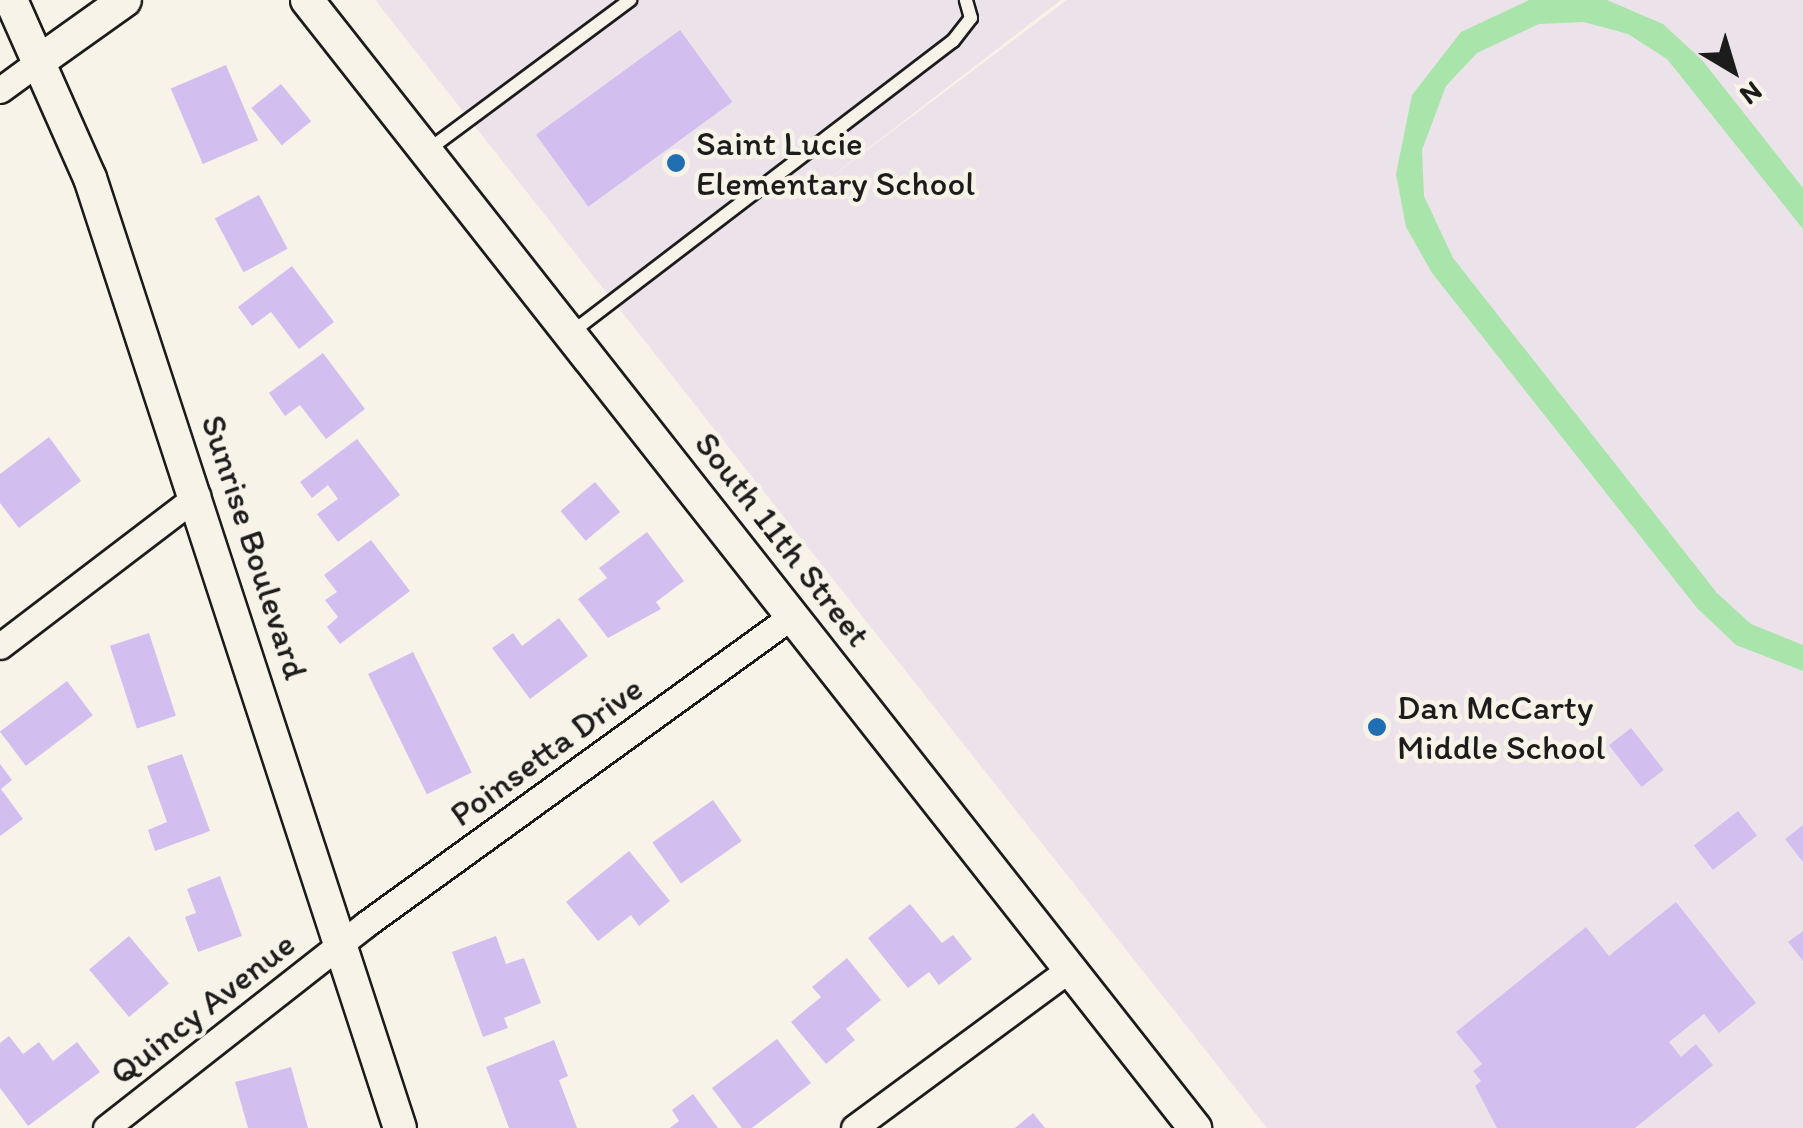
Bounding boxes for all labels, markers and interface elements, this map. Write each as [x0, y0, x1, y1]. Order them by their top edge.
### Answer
north arrow [1683, 20, 1783, 120]
text: N [1734, 74, 1769, 113]
place label: Saint Lucie Elementary School [696, 122, 975, 204]
marker: Saint Lucie Elementary School [665, 152, 687, 174]
street label: Sunrise Boulevard [192, 409, 318, 685]
street label: South 11th Street [687, 424, 879, 654]
street label: Poinsetta Drive [441, 667, 651, 835]
place label: Dan McCarty Middle School [1397, 686, 1605, 768]
marker: Dan McCarty Middle School [1366, 716, 1388, 738]
street label: Quincy Avenue [101, 923, 303, 1093]

